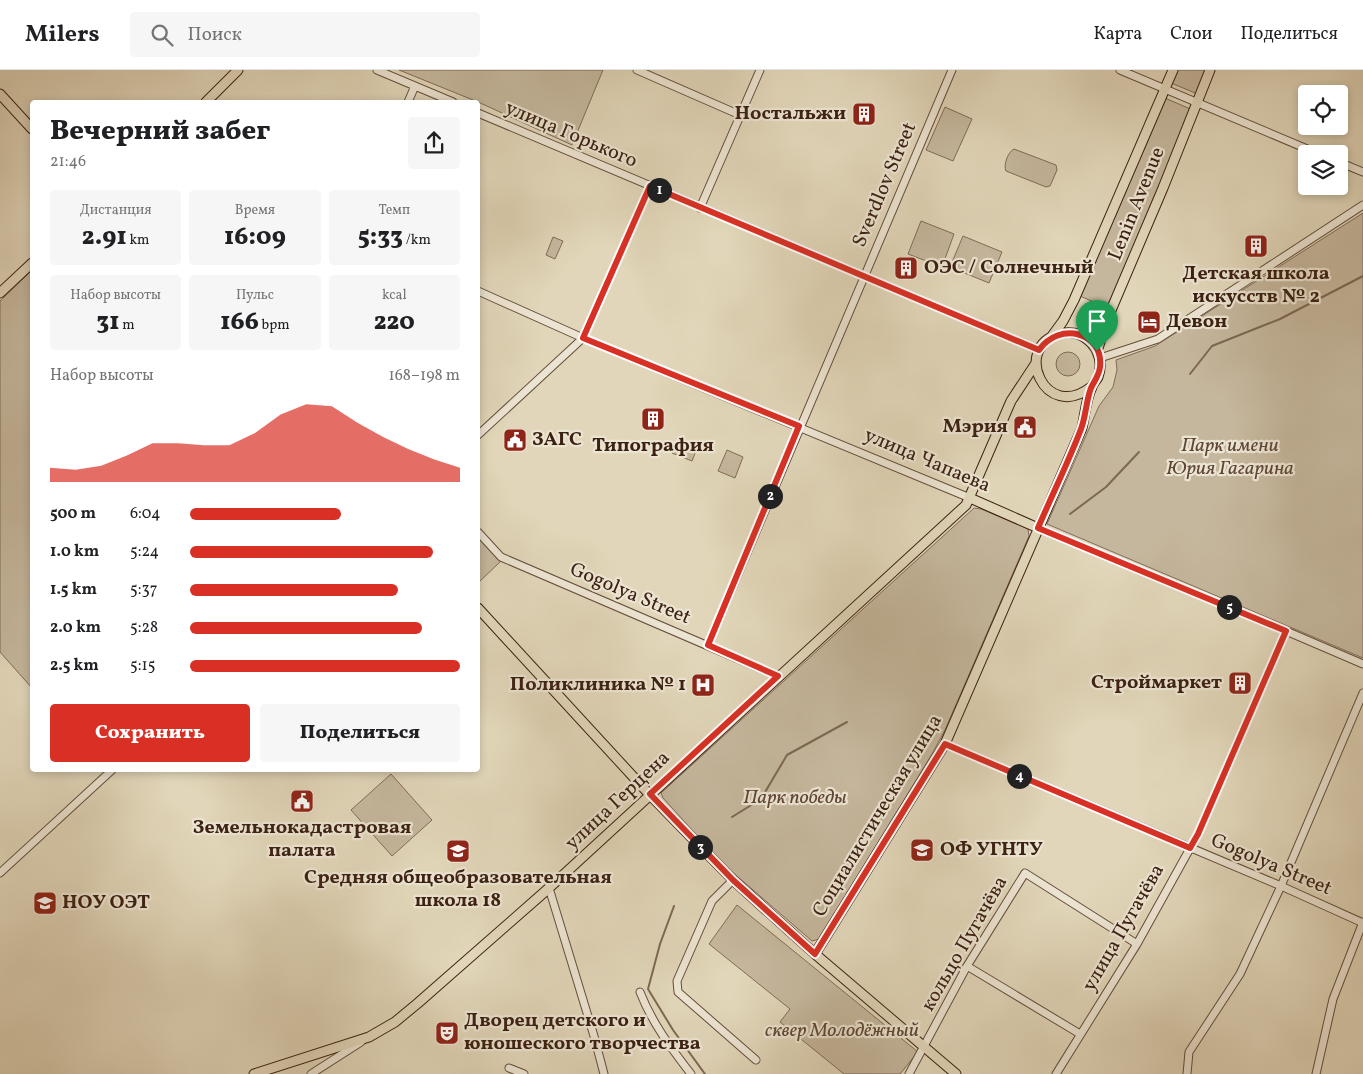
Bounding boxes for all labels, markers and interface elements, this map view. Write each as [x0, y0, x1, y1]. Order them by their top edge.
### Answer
search box [130, 12, 480, 57]
text: Milers [25, 18, 100, 52]
icon: search [148, 21, 176, 49]
text: Поиск [188, 22, 242, 48]
text: Карта [1094, 22, 1142, 47]
text: Слои [1170, 22, 1212, 47]
text: Поделиться [1240, 22, 1338, 47]
map controls [1298, 85, 1348, 195]
button: locate [1298, 85, 1348, 135]
street label: улица Горького [500, 94, 642, 176]
place label: Ностальжи [734, 100, 846, 128]
building icon: Ностальжи [851, 101, 877, 127]
text: Вечерний забег [50, 112, 270, 151]
button: share [408, 117, 460, 169]
street label: Sverdlov Street [846, 118, 924, 252]
street label: Lenin Avenue [1102, 143, 1172, 265]
button: layers [1298, 145, 1348, 195]
text: 21:46 [50, 151, 86, 173]
pin: 1 [646, 178, 672, 202]
text: 1 [657, 181, 662, 200]
text: Дистанция [80, 201, 152, 220]
text: Время [235, 201, 275, 220]
text: Темп [379, 201, 410, 220]
text: 2.91 [82, 220, 127, 255]
text: 16:09 [224, 220, 286, 255]
text: 5:33 [358, 220, 403, 255]
text: km [127, 231, 149, 250]
text: /km [403, 231, 431, 250]
building icon: Детская школа искусств № 2 [1243, 233, 1269, 259]
place label: ОЭС / Солнечный [924, 254, 1094, 282]
building icon: ОЭС / Солнечный [893, 255, 919, 281]
place label: Детская школа искусств № 2 [1182, 260, 1330, 311]
text: Набор высоты [70, 286, 161, 305]
text: Пульс [236, 286, 274, 305]
text: kcal [382, 286, 407, 305]
pin [1076, 300, 1118, 351]
text: 31 [97, 305, 120, 340]
text: 166 [220, 305, 259, 340]
text: 220 [374, 305, 415, 340]
icon: arrive [1083, 307, 1111, 335]
place label: Девон [1166, 308, 1227, 336]
hotel icon: Девон [1136, 309, 1162, 335]
text: m [120, 316, 135, 335]
text: bpm [259, 316, 290, 335]
text: Набор высоты [50, 365, 154, 387]
text: 168–198 m [389, 365, 460, 387]
building icon: Типография [640, 406, 666, 432]
place label: Мэрия [943, 413, 1008, 441]
public building icon: Мэрия [1012, 414, 1038, 440]
street label: улица Чапаева [859, 422, 995, 500]
place label: ЗАГС [532, 426, 582, 454]
public building icon: ЗАГС [502, 427, 528, 453]
place label: Типография [592, 432, 714, 460]
park label: Парк имени Юрия Гагарина [1166, 432, 1294, 483]
pin: 2 [758, 484, 782, 508]
text: 2 [767, 487, 774, 506]
text: 500 m [50, 503, 96, 525]
text: 6:04 [130, 503, 161, 525]
text: 1.0 km [50, 541, 99, 563]
text: 5:24 [130, 541, 159, 563]
street label: Gogolya Street [565, 556, 695, 632]
text: 1.5 km [50, 579, 97, 601]
text: 5:37 [130, 579, 157, 601]
pin: 5 [1216, 594, 1242, 620]
text: 5 [1226, 598, 1233, 617]
text: 2.0 km [50, 617, 101, 639]
text: 5:28 [130, 617, 158, 639]
text: 2.5 km [50, 655, 99, 677]
text: 5:15 [130, 655, 155, 677]
place label: Строймаркет [1091, 669, 1222, 697]
building icon: Строймаркет [1227, 670, 1253, 696]
place label: Поликлиника № 1 [510, 671, 686, 699]
hospital icon: Поликлиника № 1 [690, 672, 716, 698]
button: Сохранить [50, 704, 250, 762]
button: Поделиться [260, 704, 460, 762]
street label: Социалистическая улица [806, 709, 950, 923]
street label: улица Герцена [559, 745, 677, 857]
pin: 4 [1006, 764, 1032, 788]
text: 4 [1015, 767, 1024, 786]
park label: Парк победы [743, 784, 847, 812]
public building icon: Земельнокадастровая палата [289, 788, 315, 814]
place label: Земельнокадастровая палата [193, 814, 411, 865]
street label: Gogolya Street [1206, 827, 1336, 903]
pin: 3 [688, 834, 712, 860]
place label: ОФ УГНТУ [940, 836, 1043, 864]
school or university icon: ОФ УГНТУ [909, 837, 935, 863]
school or university icon: Средняя общеобразовательная школа 18 [445, 838, 471, 864]
text: 3 [697, 838, 704, 857]
street label: улица Пугачёва [1076, 859, 1172, 997]
place label: Средняя общеобразовательная школа 18 [304, 864, 612, 915]
street label: кольцо Пугачёва [915, 871, 1015, 1017]
place label: НОУ ОЭТ [62, 889, 150, 917]
school or university icon: НОУ ОЭТ [32, 890, 58, 916]
place label: Дворец детского и юношеского творчества [464, 1007, 701, 1058]
park label: сквер Молодёжный [765, 1017, 919, 1045]
theatre icon: Дворец детского и юношеского творчества [434, 1020, 460, 1046]

